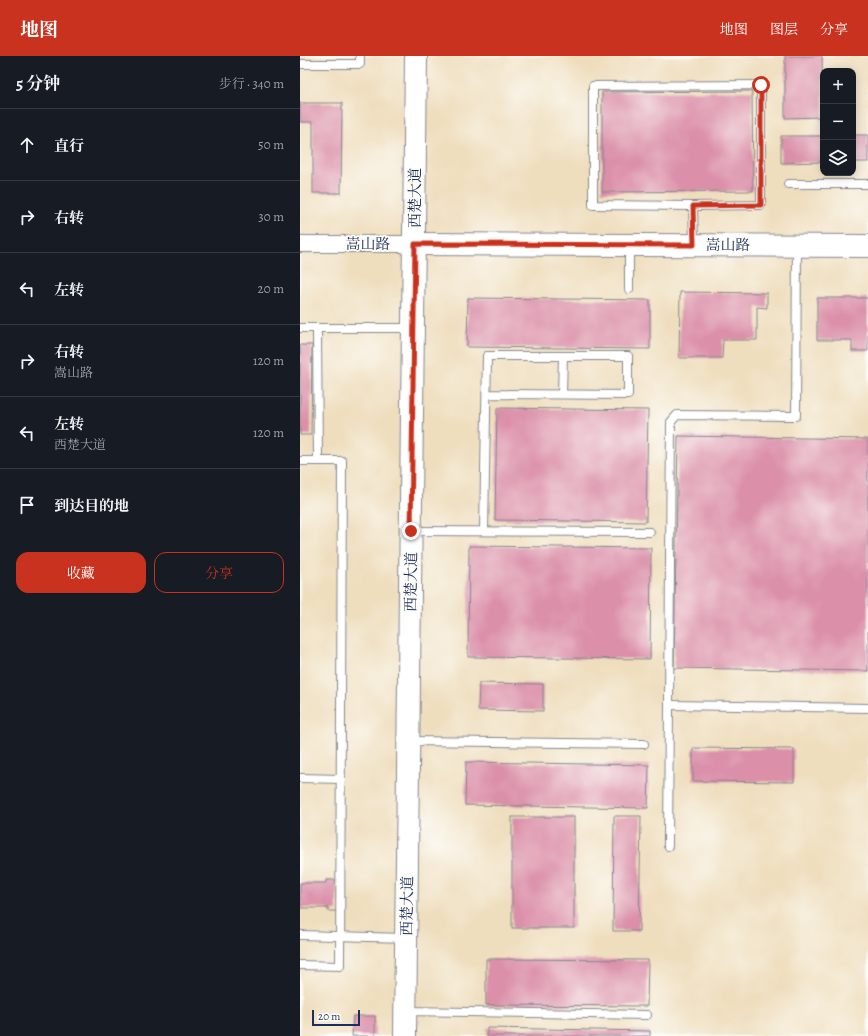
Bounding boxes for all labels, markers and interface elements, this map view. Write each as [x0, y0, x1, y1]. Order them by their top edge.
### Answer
text: 地图 [20, 17, 58, 43]
text: 地图 [720, 20, 748, 39]
text: 图层 [770, 20, 798, 39]
text: 分享 [820, 20, 848, 39]
map controls [820, 68, 856, 176]
button: + [820, 68, 856, 104]
text: 5 分钟 [16, 72, 60, 95]
text: 步行 · 340 m [219, 75, 284, 92]
route start [752, 76, 770, 94]
button: − [820, 104, 856, 140]
icon: ahead [16, 134, 38, 156]
text: 直行 [54, 136, 84, 156]
text: 50 m [258, 136, 284, 153]
button: layers [820, 140, 856, 176]
street label: 西楚大道 [405, 168, 425, 228]
icon: right [16, 206, 38, 228]
text: 右转 [54, 208, 84, 228]
text: 30 m [258, 208, 284, 225]
street label: 嵩山路 [345, 234, 391, 254]
street label: 嵩山路 [705, 235, 751, 255]
icon: left [16, 278, 38, 300]
text: 左转 [54, 280, 84, 300]
text: 20 m [258, 280, 284, 297]
text: 右转 [54, 342, 84, 362]
icon: right [16, 350, 38, 372]
text: 120 m [253, 352, 284, 369]
text: 嵩山路 [54, 364, 93, 381]
text: 左转 [54, 414, 84, 434]
icon: left [16, 422, 38, 444]
text: 120 m [253, 424, 284, 441]
text: 西楚大道 [54, 436, 106, 453]
icon: arrive [16, 494, 38, 516]
text: 到达目的地 [54, 496, 129, 516]
route end [402, 522, 420, 540]
button: 收藏 [16, 552, 146, 593]
button: 分享 [154, 552, 284, 593]
street label: 西楚大道 [400, 552, 422, 612]
street label: 西楚大道 [396, 876, 418, 936]
scale bar [312, 1008, 360, 1027]
text: 20 m [318, 1009, 340, 1024]

